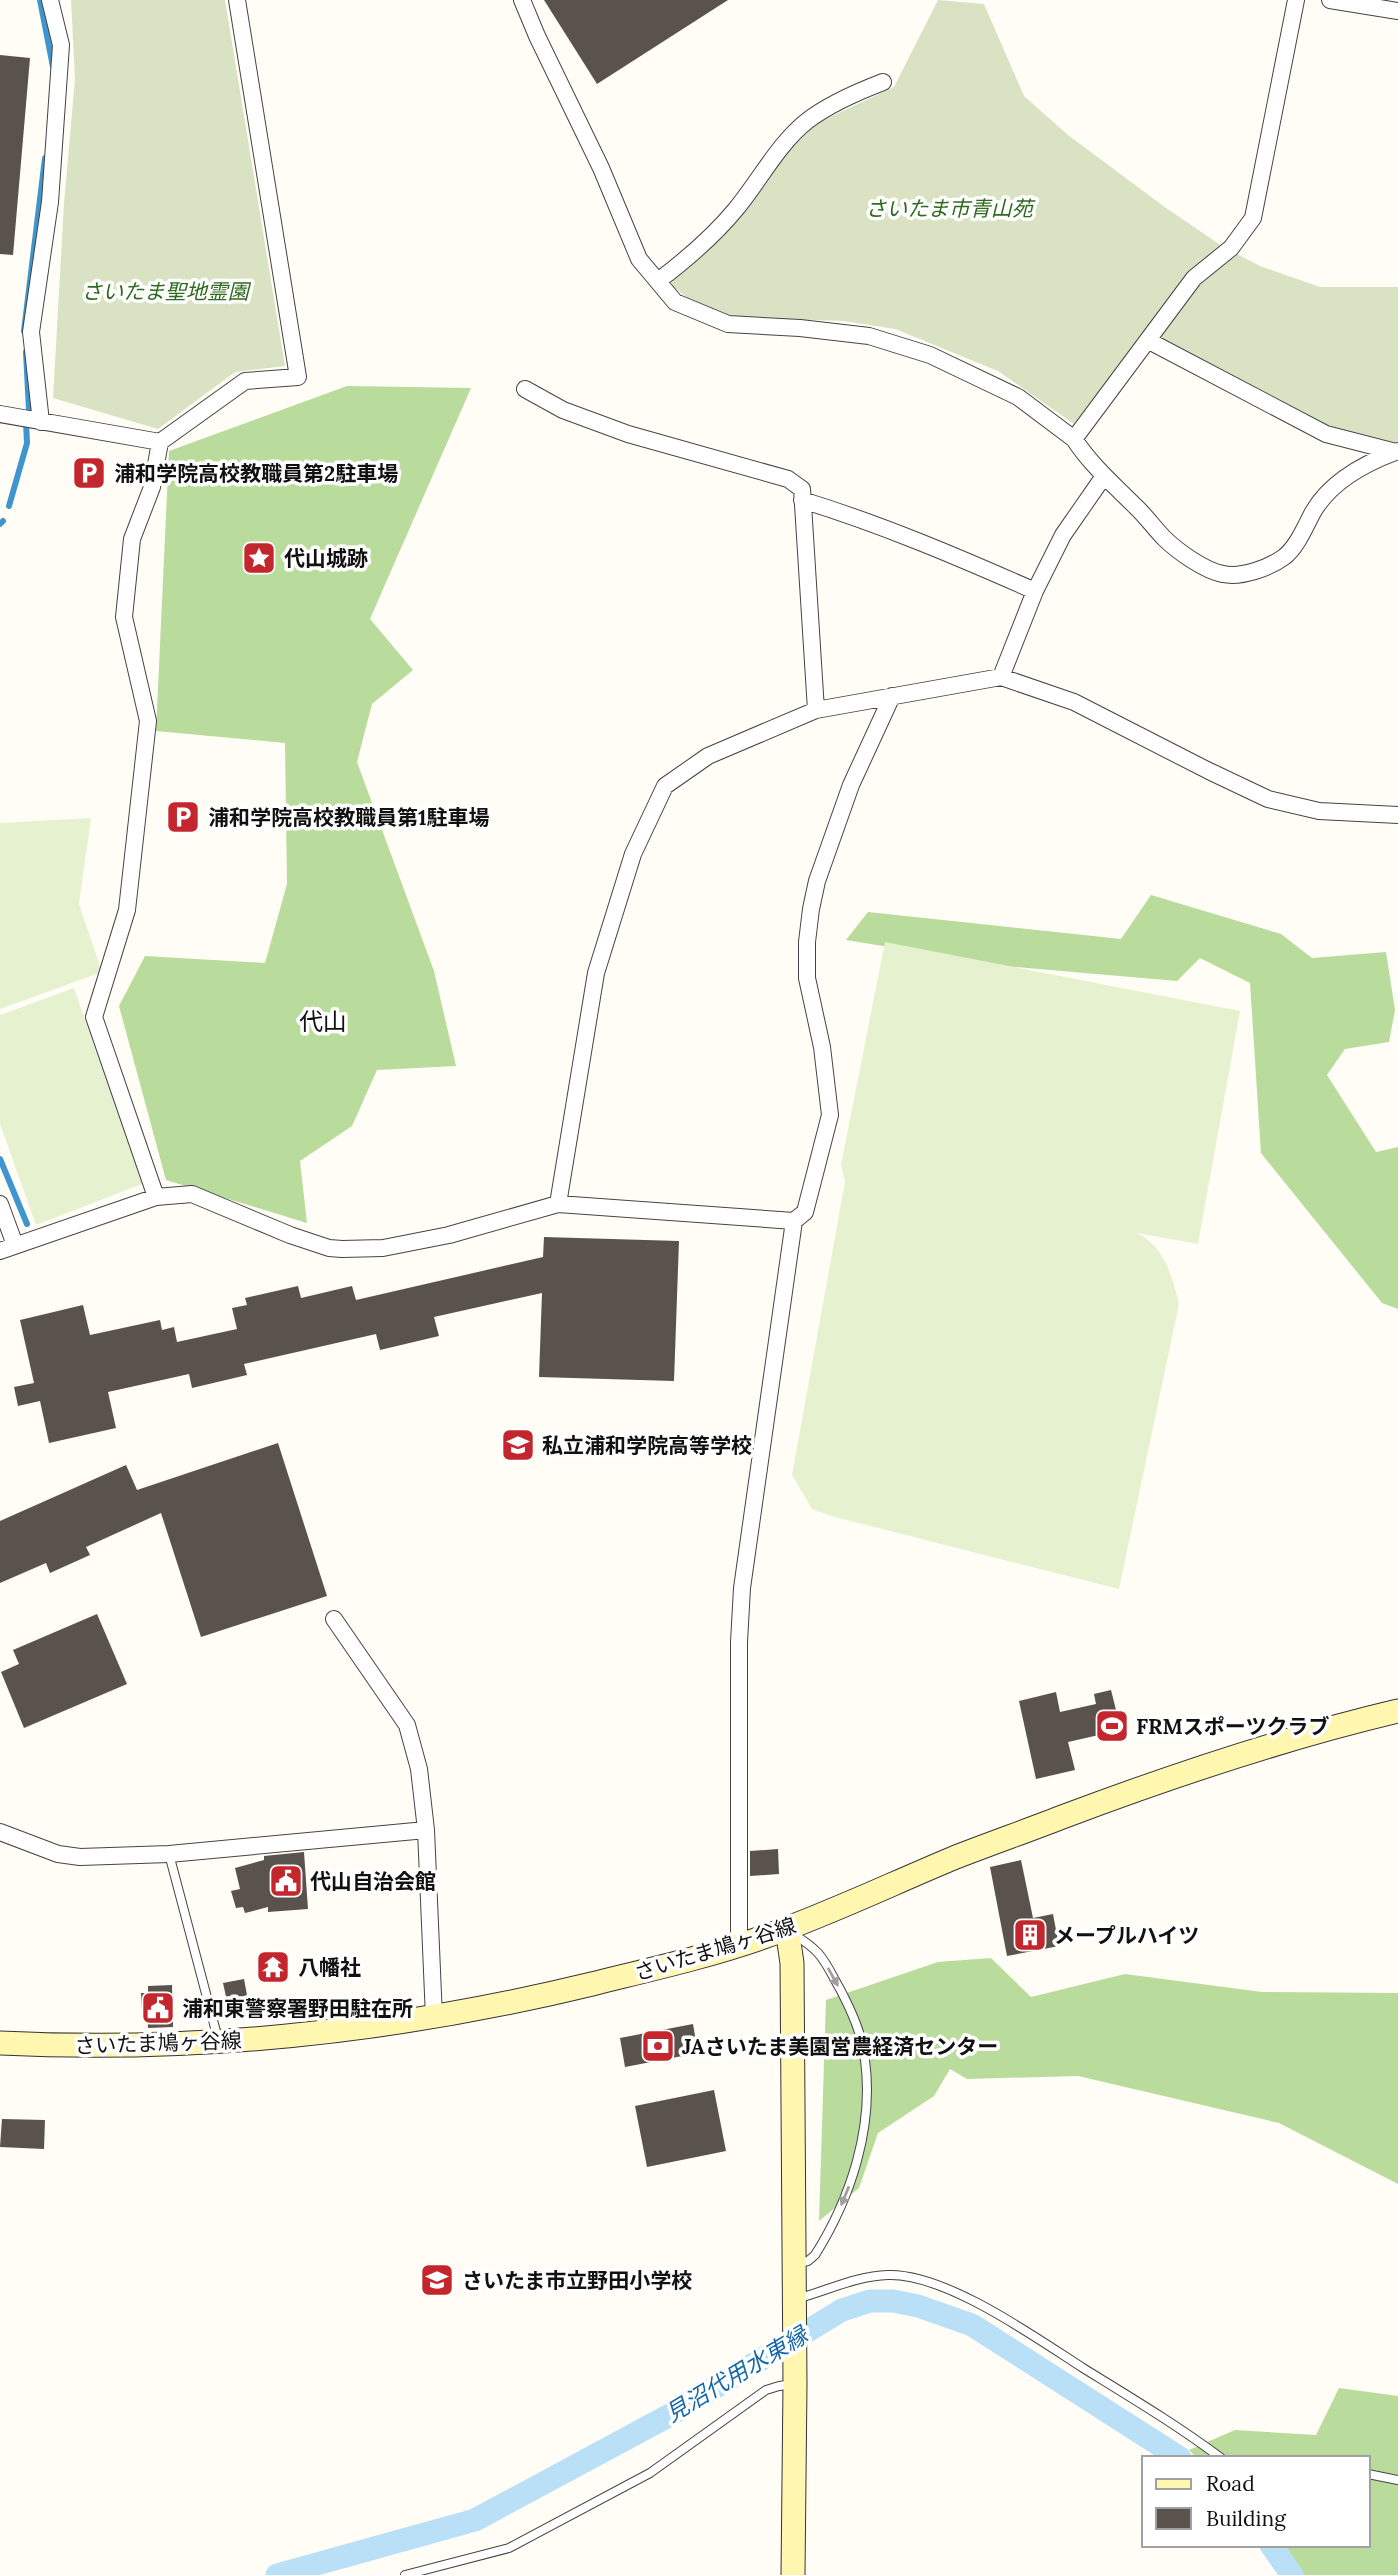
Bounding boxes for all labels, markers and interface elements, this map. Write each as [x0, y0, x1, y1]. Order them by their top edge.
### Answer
park label: さいたま市青山苑 [865, 195, 1036, 222]
park label: さいたま聖地霊園 [81, 278, 252, 305]
parking icon: 浦和学院高校教職員第2駐車場 [70, 454, 108, 492]
place label: 浦和学院高校教職員第2駐車場 [114, 460, 398, 487]
place icon: 代山城跡 [240, 539, 278, 577]
place label: 代山城跡 [284, 545, 368, 572]
parking icon: 浦和学院高校教職員第1駐車場 [164, 798, 202, 836]
place label: 浦和学院高校教職員第1駐車場 [208, 804, 490, 831]
district label: 代山 [299, 1006, 347, 1037]
school or university icon: 私立浦和学院高等学校 [499, 1426, 537, 1464]
place label: 私立浦和学院高等学校 [542, 1432, 752, 1459]
sports icon: FRMスポーツクラブ [1093, 1707, 1131, 1745]
place label: FRMスポーツクラブ [1136, 1713, 1329, 1740]
public building icon: 代山自治会館 [267, 1862, 305, 1900]
place label: 代山自治会館 [310, 1868, 436, 1895]
street label: さいたま鳩ヶ谷線 [631, 1912, 799, 1986]
building icon: メープルハイツ [1011, 1916, 1049, 1954]
place label: メープルハイツ [1054, 1922, 1199, 1949]
temple icon: 八幡社 [254, 1948, 292, 1986]
place label: 八幡社 [298, 1954, 361, 1981]
one-way arrow [827, 1968, 839, 1987]
public building icon: 浦和東警察署野田駐在所 [139, 1989, 177, 2027]
place label: 浦和東警察署野田駐在所 [182, 1995, 413, 2022]
street label: さいたま鳩ヶ谷線 [74, 2027, 242, 2059]
bank icon: JAさいたま美園営農経済センター [639, 2027, 677, 2065]
place label: JAさいたま美園営農経済センター [682, 2033, 998, 2060]
one-way arrow [840, 2185, 851, 2206]
school or university icon: さいたま市立野田小学校 [418, 2261, 456, 2299]
place label: さいたま市立野田小学校 [462, 2267, 692, 2294]
water label: 見沼代用水東縁 [660, 2319, 815, 2428]
legend [1142, 2456, 1370, 2547]
text: Road [1206, 2470, 1255, 2497]
text: Building [1206, 2505, 1286, 2532]

